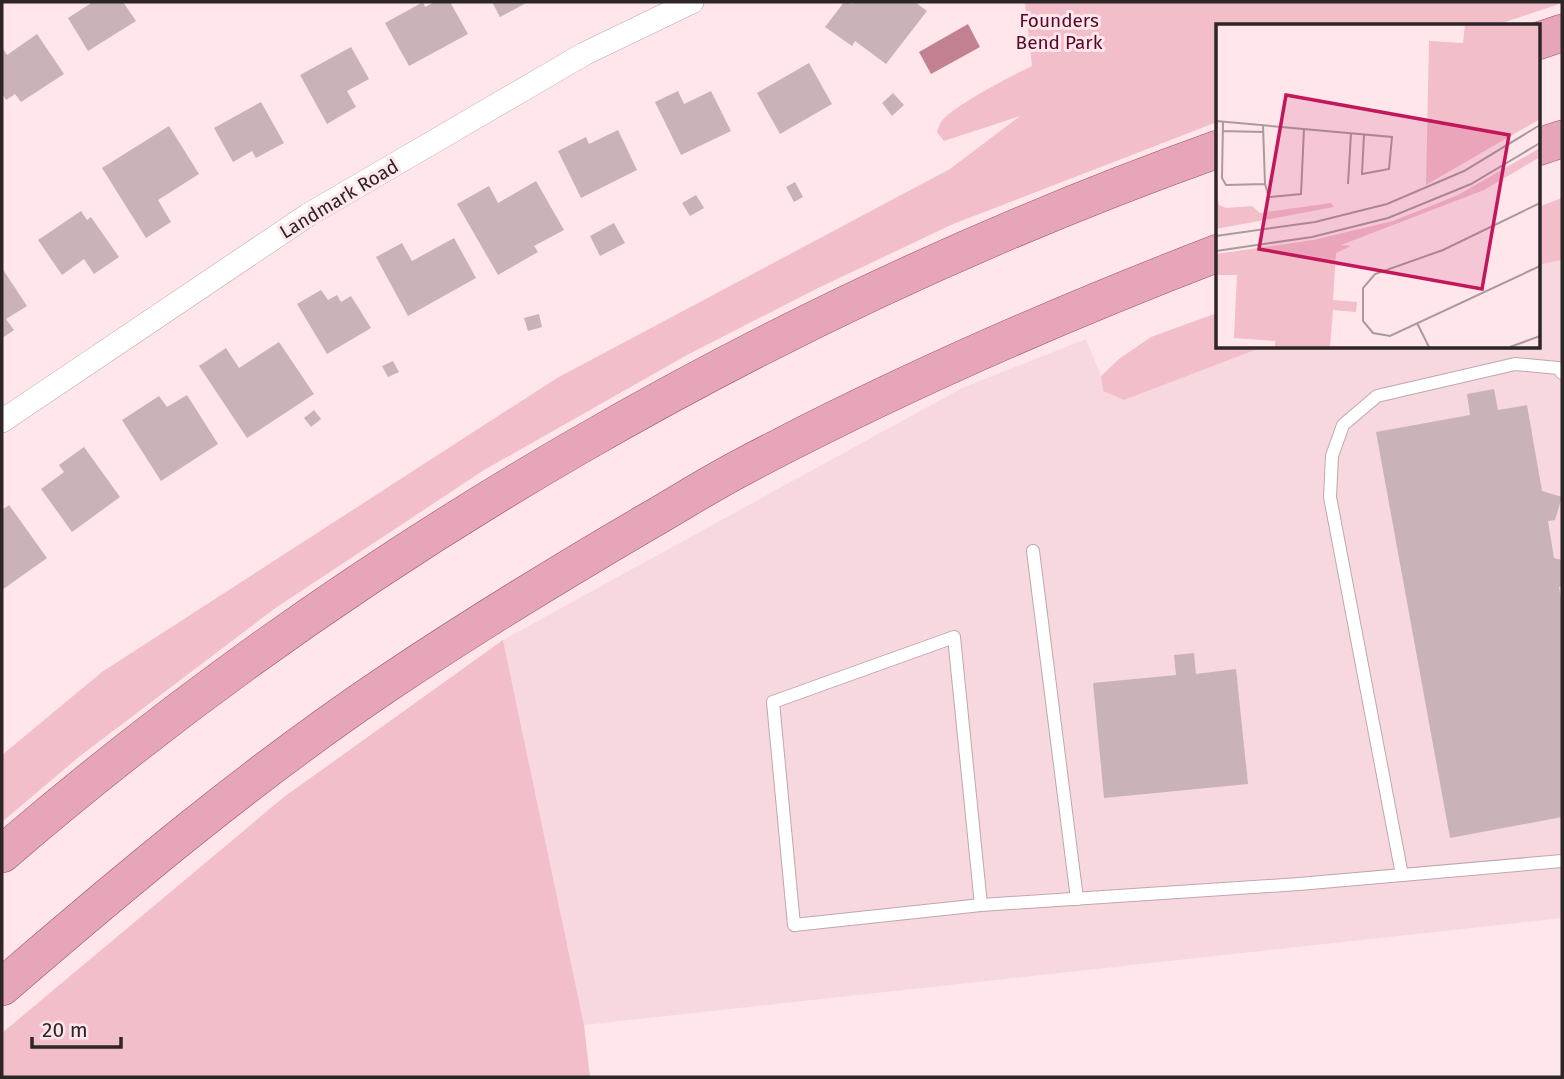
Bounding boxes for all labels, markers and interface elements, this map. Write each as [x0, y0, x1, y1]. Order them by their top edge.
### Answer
park label: Founders Bend Park [1016, 9, 1103, 54]
inset map [1216, 24, 1540, 348]
street label: Landmark Road [275, 154, 403, 244]
scale bar [32, 1006, 121, 1050]
text: 20 m [42, 1017, 88, 1043]

